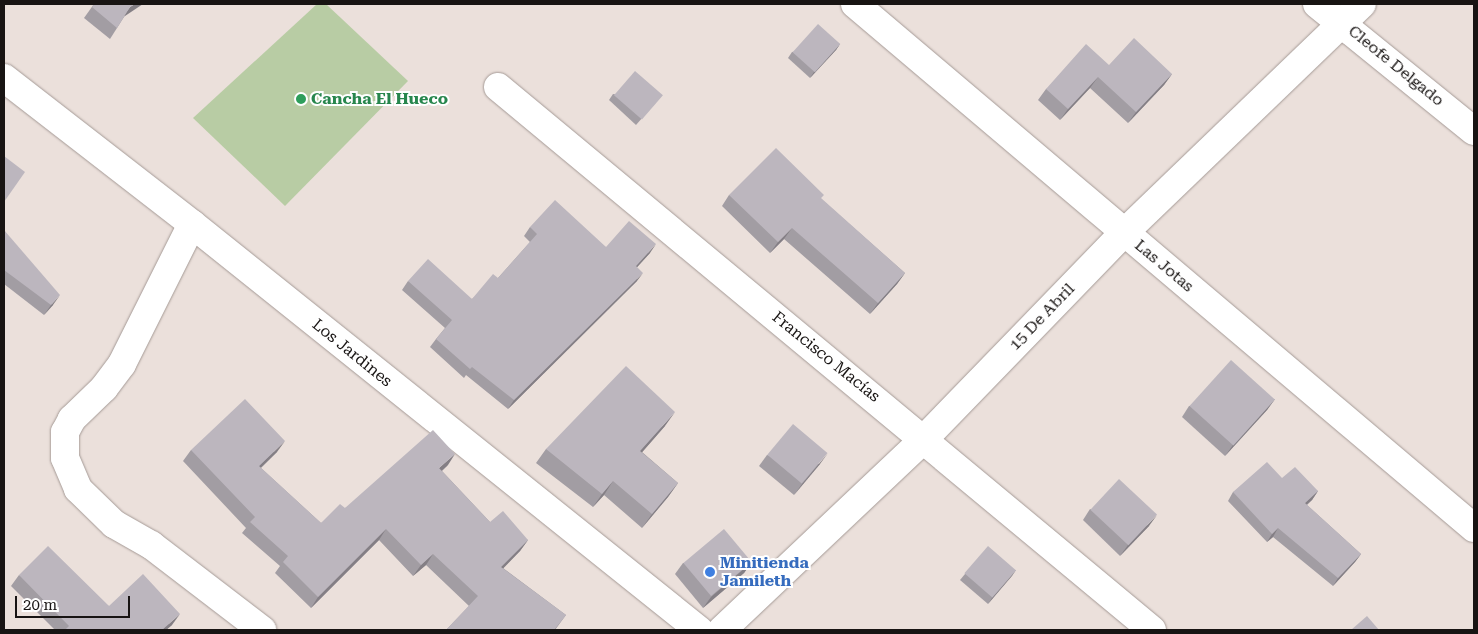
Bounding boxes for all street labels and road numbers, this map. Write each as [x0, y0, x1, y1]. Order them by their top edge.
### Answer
street label: Cleofe Delgado [1344, 22, 1448, 110]
street label: Las Jotas [1131, 236, 1197, 296]
street label: 15 De Abril [1005, 280, 1079, 354]
street label: Francisco Macías [768, 308, 884, 406]
street label: Los Jardines [308, 315, 396, 391]

